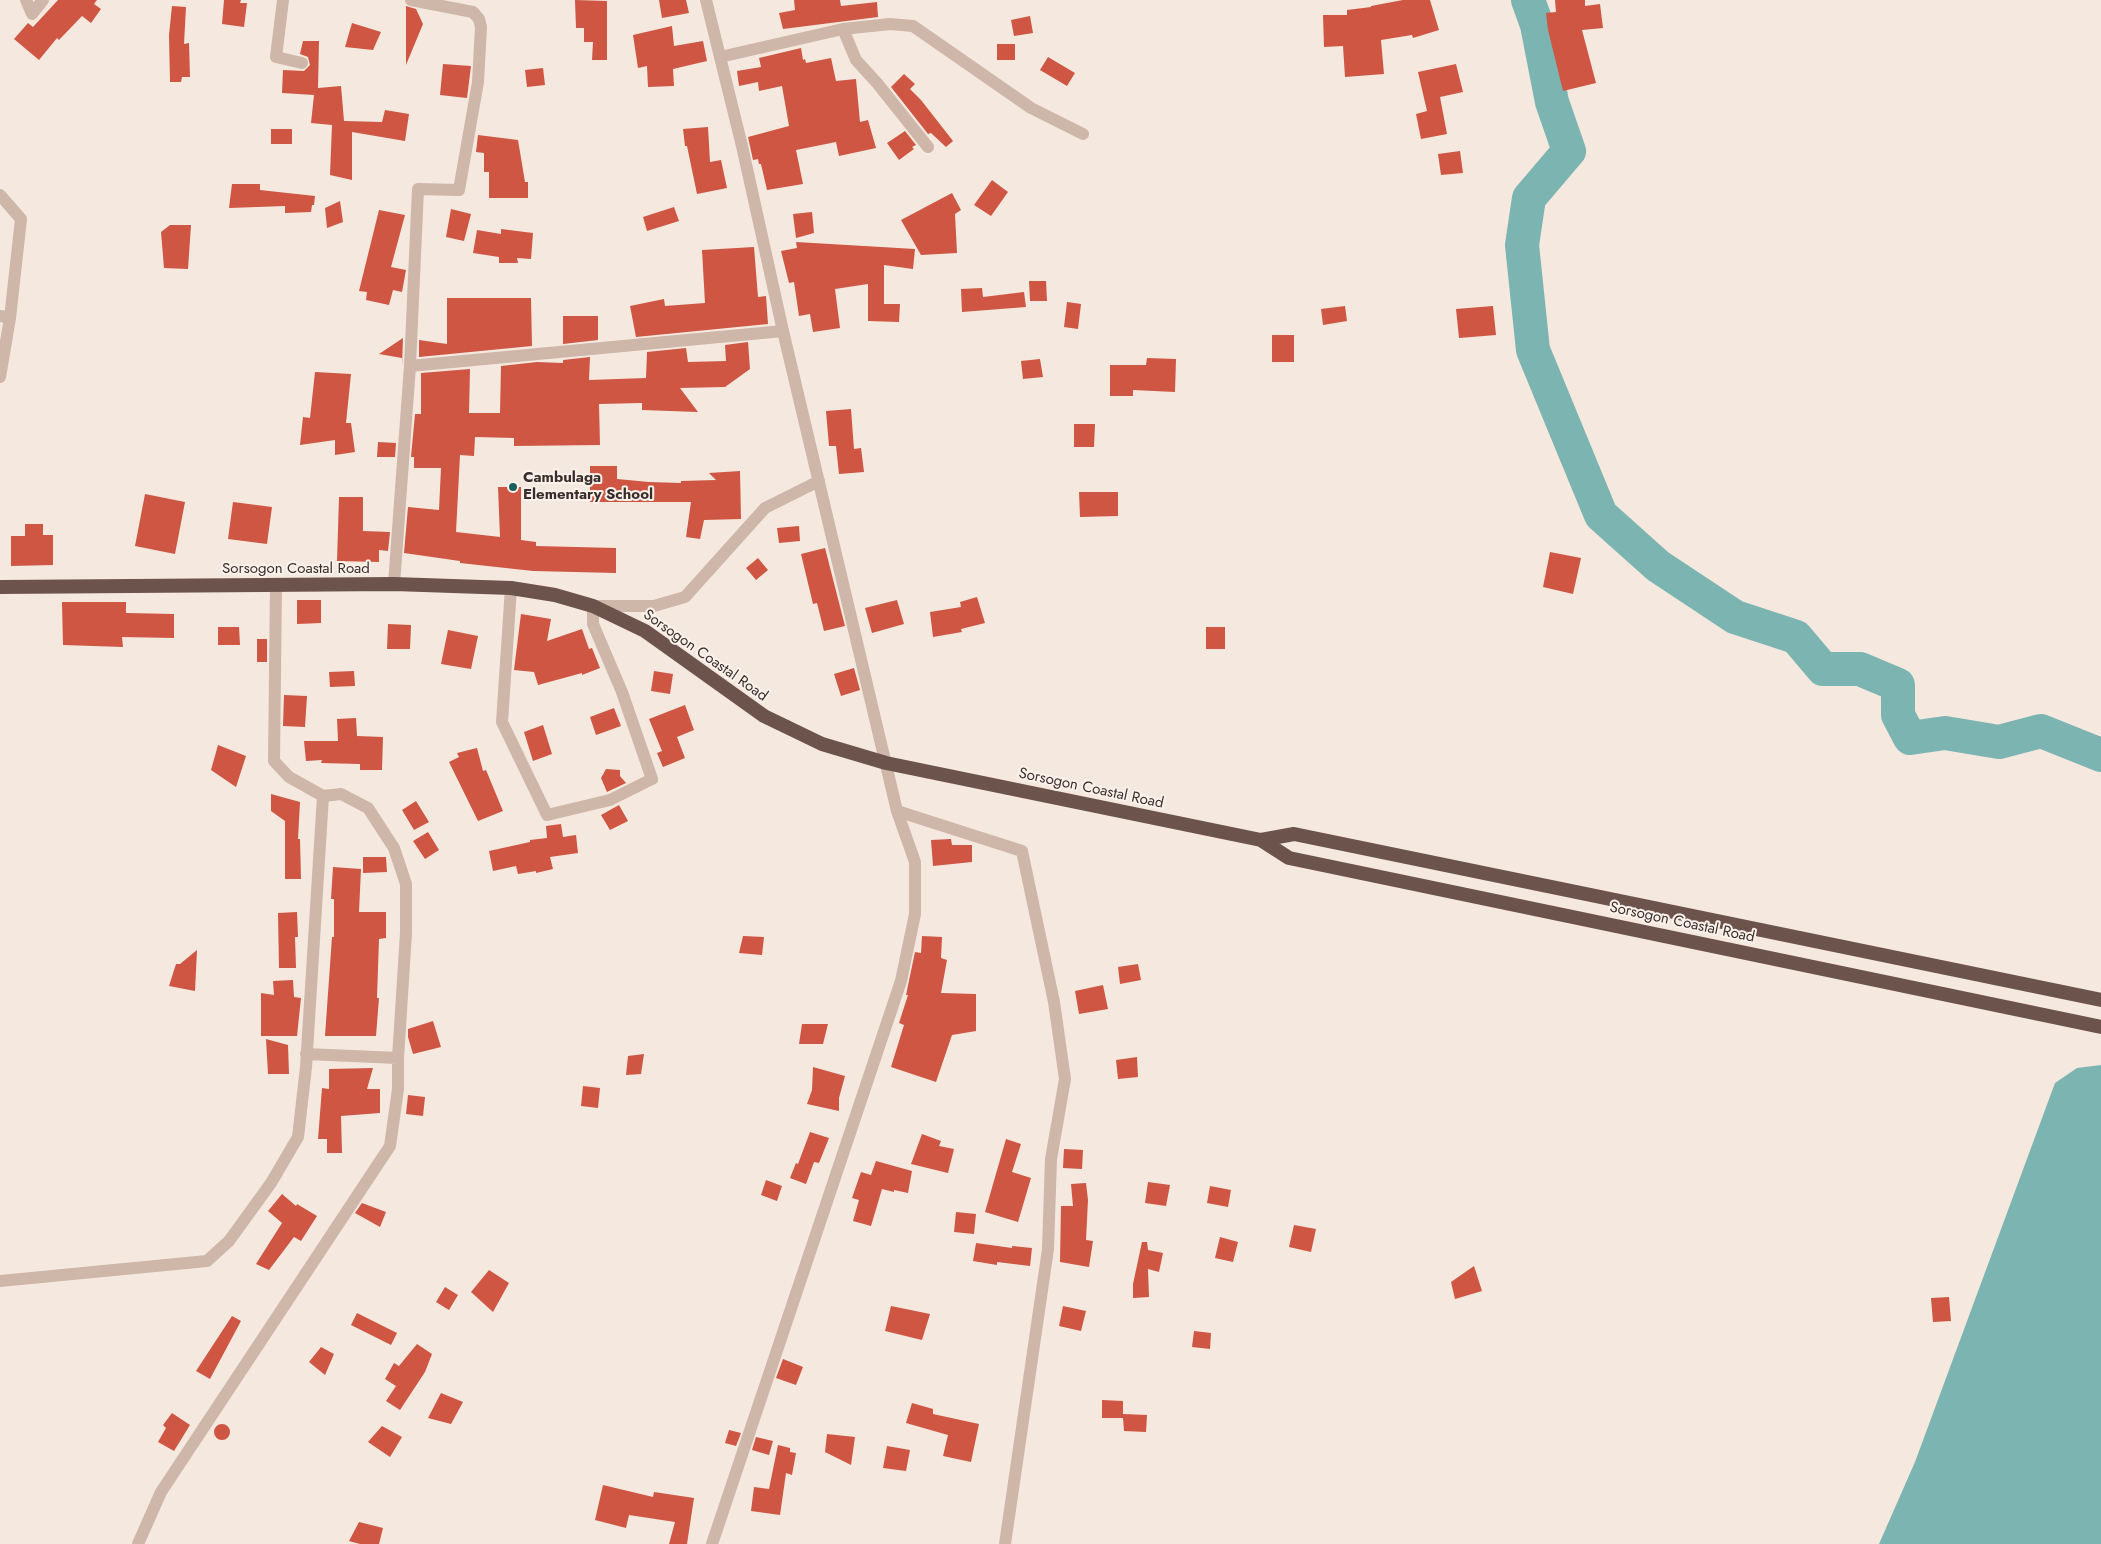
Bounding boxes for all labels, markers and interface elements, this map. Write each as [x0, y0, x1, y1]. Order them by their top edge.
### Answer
place label: Cambulaga Elementary School [523, 469, 653, 504]
marker: Cambulaga Elementary School [507, 481, 519, 493]
street label: Sorsogon Coastal Road [222, 560, 370, 578]
street label: Sorsogon Coastal Road [639, 606, 771, 706]
street label: Sorsogon Coastal Road [1017, 765, 1165, 813]
street label: Sorsogon Coastal Road [1608, 899, 1756, 947]

